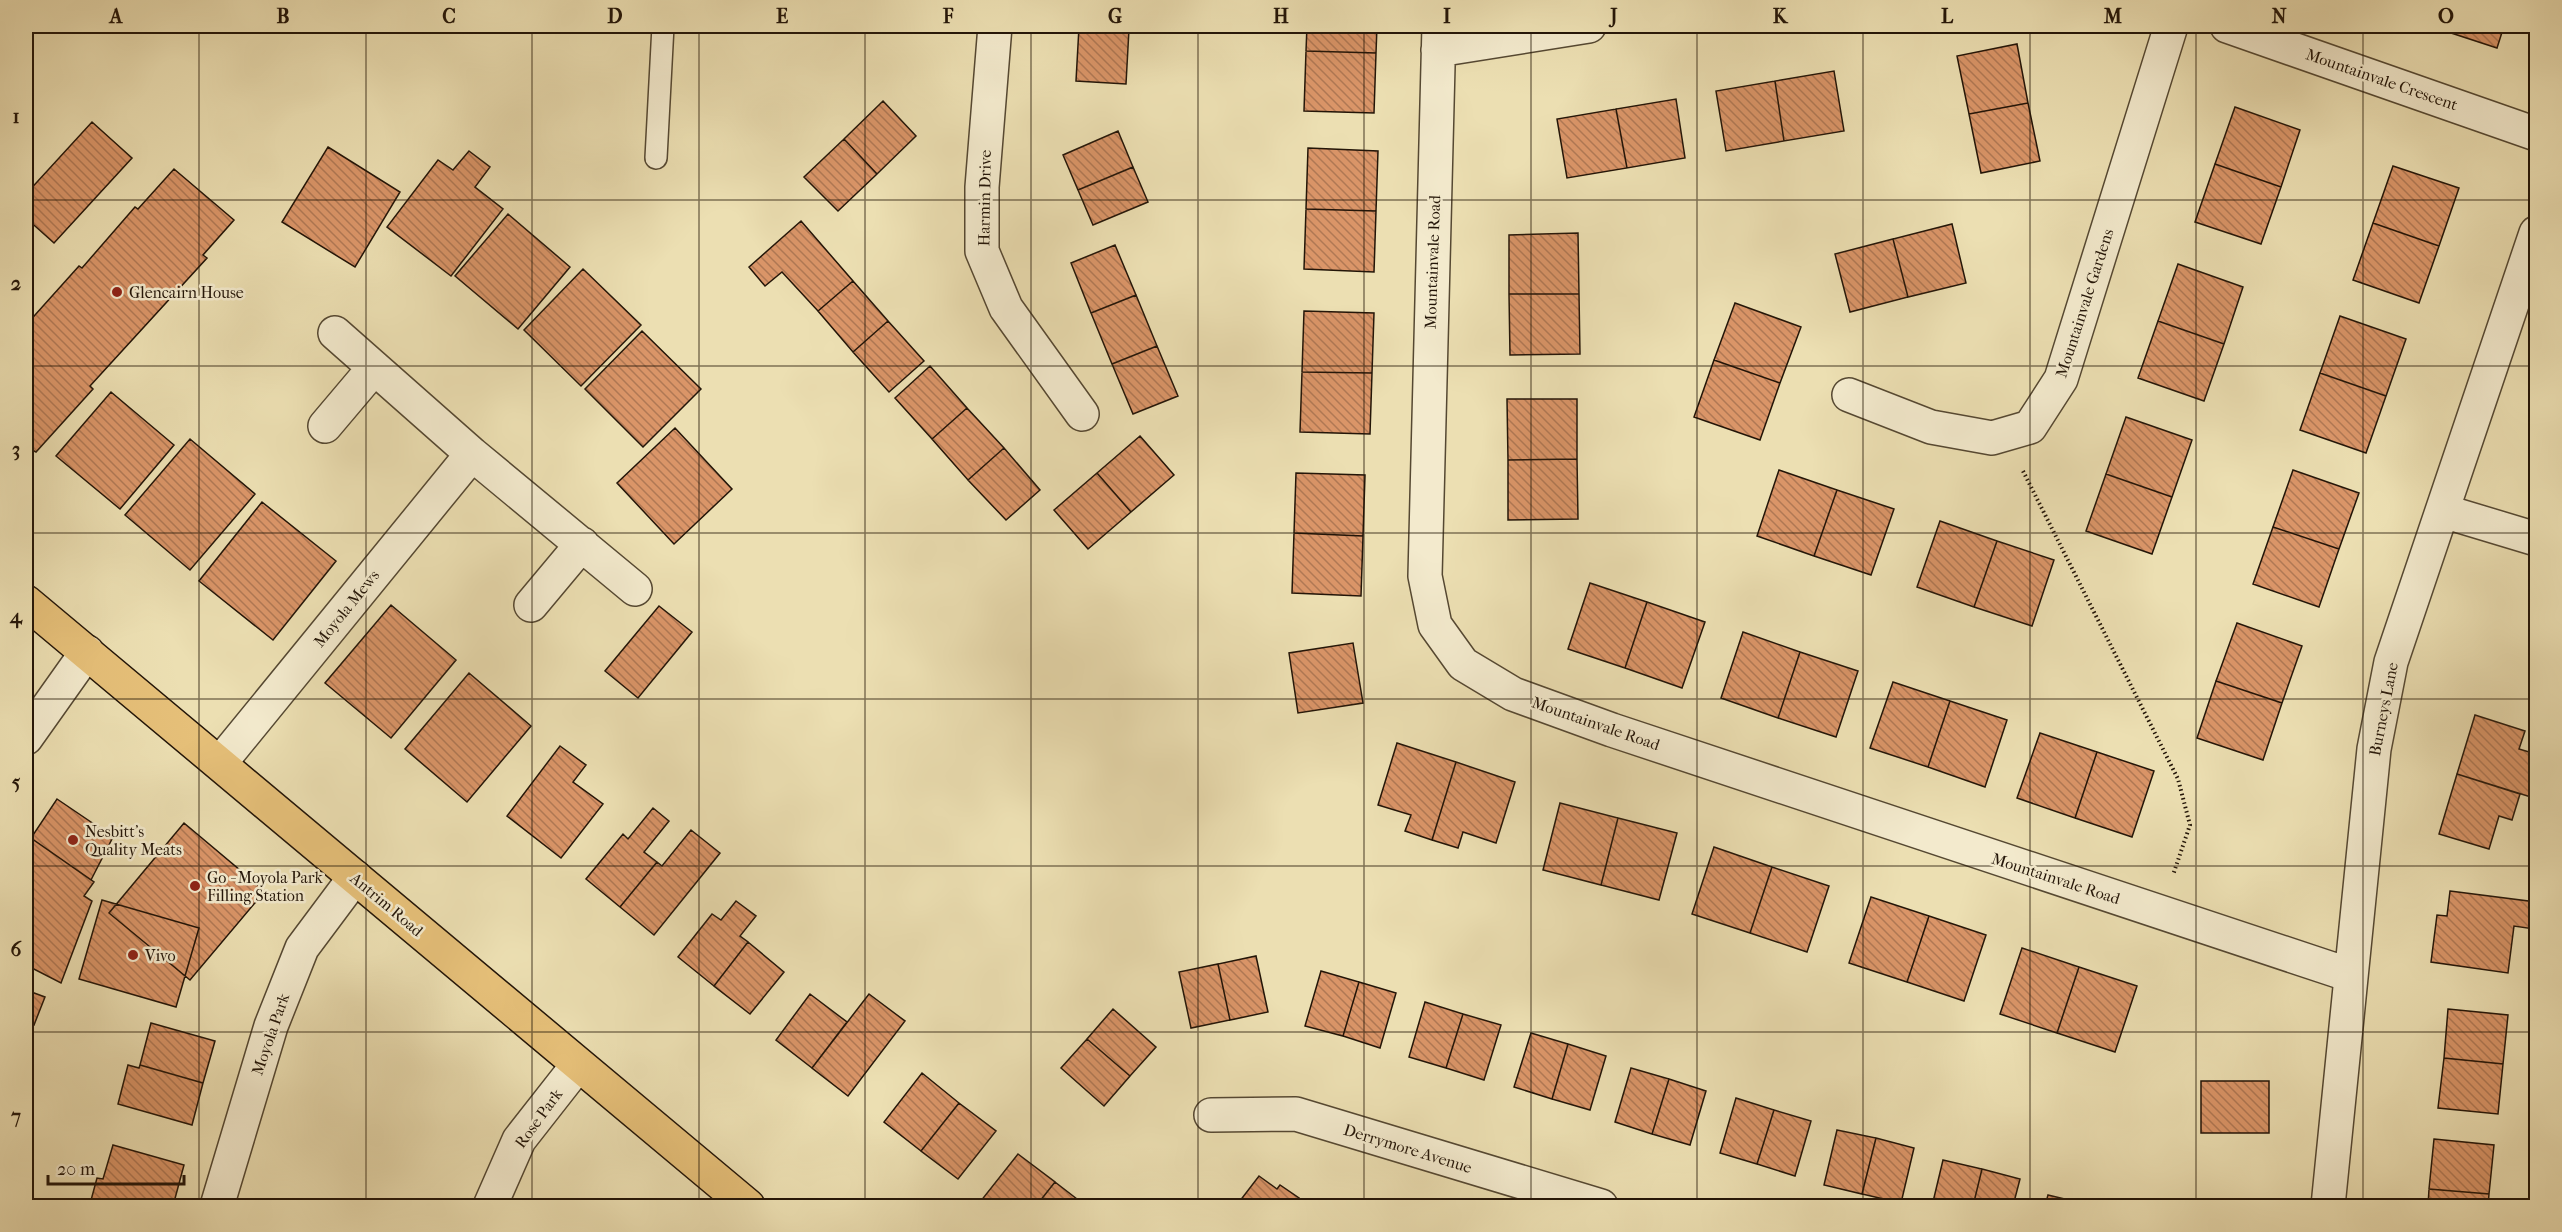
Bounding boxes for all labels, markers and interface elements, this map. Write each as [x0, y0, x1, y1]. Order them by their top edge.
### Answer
text: A [108, 5, 124, 28]
text: B [276, 5, 290, 28]
text: C [442, 5, 456, 28]
text: D [607, 5, 623, 28]
text: E [776, 5, 788, 28]
text: F [942, 5, 954, 28]
text: G [1108, 5, 1122, 28]
text: H [1273, 5, 1289, 28]
text: I [1443, 5, 1451, 28]
text: J [1608, 5, 1618, 28]
text: K [1773, 5, 1789, 28]
text: L [1941, 5, 1954, 28]
text: M [2103, 5, 2123, 28]
text: N [2271, 5, 2287, 28]
text: O [2438, 5, 2454, 28]
street label: Mountainvale Crescent [2303, 45, 2461, 115]
text: 1 [12, 105, 20, 128]
street label: Harmin Drive [974, 149, 995, 247]
street label: Mountainvale Road [1421, 194, 1444, 329]
street label: Mountainvale Gardens [2051, 226, 2118, 380]
text: 2 [11, 272, 21, 295]
place label: Glencairn House [129, 283, 244, 302]
marker: Glencairn House [110, 285, 124, 299]
text: 3 [12, 438, 20, 461]
street label: Moyola Mews [310, 566, 383, 651]
text: 4 [9, 605, 23, 629]
street label: Burneys Lane [2365, 660, 2402, 758]
street label: Mountainvale Road [1529, 693, 1663, 754]
text: 5 [12, 771, 21, 794]
place label: Nesbitt's Quality Meats [85, 822, 182, 859]
marker: Nesbitt's Quality Meats [66, 833, 80, 847]
street label: Mountainvale Road [1989, 849, 2123, 908]
place label: Go - Moyola Park Filling Station [207, 868, 324, 905]
street label: Antrim Road [346, 868, 427, 940]
marker: Go - Moyola Park Filling Station [188, 879, 202, 893]
text: 6 [11, 938, 23, 961]
place label: Vivo [144, 946, 176, 965]
marker: Vivo [126, 948, 140, 962]
street label: Moyola Park [248, 990, 294, 1078]
street label: Rose Park [511, 1084, 567, 1152]
text: 7 [10, 1105, 21, 1128]
street label: Derrymore Avenue [1341, 1120, 1474, 1177]
scale bar [48, 1148, 184, 1186]
text: 20 m [57, 1159, 95, 1180]

